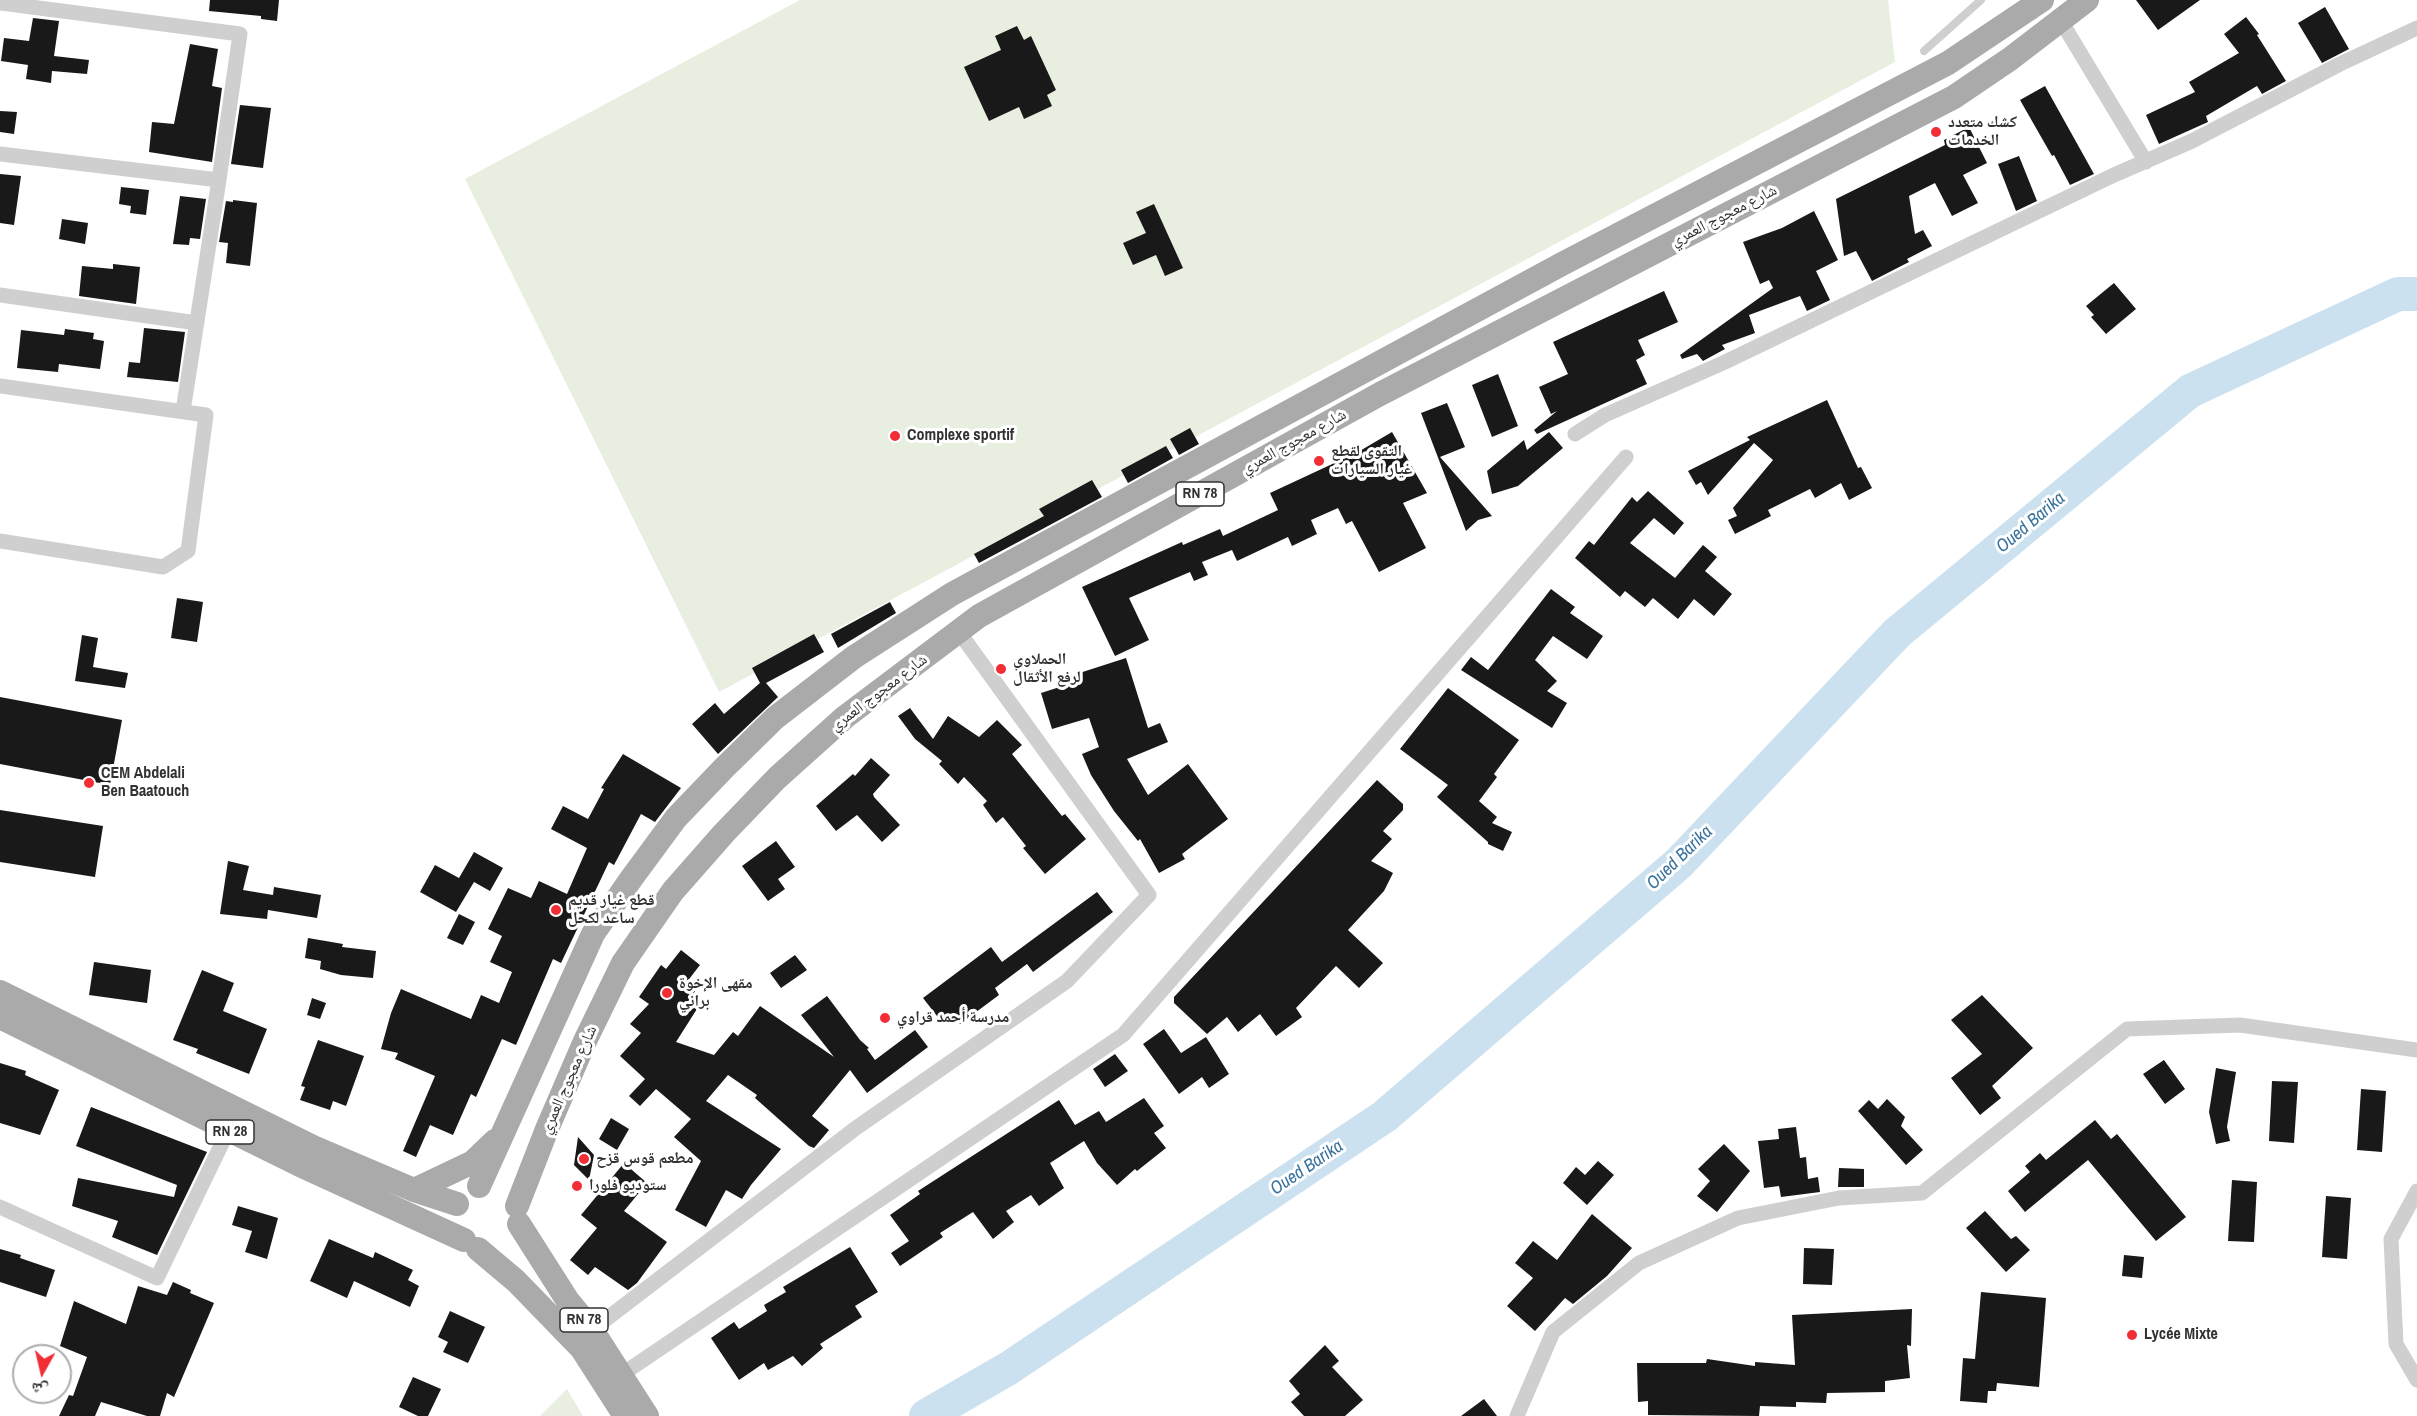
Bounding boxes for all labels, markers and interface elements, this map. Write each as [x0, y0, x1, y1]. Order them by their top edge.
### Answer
place label: كشك متعدد الخدمات [1948, 113, 2017, 151]
marker: كشك متعدد الخدمات [1929, 125, 1943, 139]
street label: شارع معجوج العمري [1668, 181, 1780, 251]
street label: شارع معجوج العمري [1238, 405, 1350, 479]
place label: Complexe sportif [907, 426, 1014, 446]
marker: Complexe sportif [888, 429, 902, 443]
place label: التقوى لقطع غيار السيارات [1331, 442, 1412, 480]
marker: التقوى لقطع غيار السيارات [1312, 454, 1326, 468]
road number: RN 78 [1176, 482, 1224, 506]
water label: Oued Barika [1992, 488, 2070, 558]
street label: شارع معجوج العمري [827, 650, 931, 736]
place label: الحملاوي لرفع الأثقال [1013, 650, 1081, 688]
marker: الحملاوي لرفع الأثقال [994, 662, 1008, 676]
place label: CEM Abdelali Ben Baatouch [101, 764, 189, 802]
marker: CEM Abdelali Ben Baatouch [82, 776, 96, 790]
water label: Oued Barika [1643, 821, 1717, 895]
place label: قطع غيار قديم ساعد لكحل [568, 891, 655, 929]
marker: قطع غيار قديم ساعد لكحل [549, 903, 563, 917]
place label: مقهى الإخوة براني [679, 974, 752, 1012]
marker: مقهى الإخوة براني [660, 986, 674, 1000]
place label: مدرسة أحمد قراوي [897, 1008, 1009, 1028]
marker: مدرسة أحمد قراوي [878, 1011, 892, 1025]
street label: شارع معجوج العمري [536, 1023, 602, 1137]
road number: RN 28 [206, 1120, 254, 1144]
water label: Oued Barika [1267, 1136, 1347, 1200]
place label: مطعم قوس قزح [596, 1149, 693, 1169]
marker: مطعم قوس قزح [577, 1152, 591, 1166]
place label: ستوديو فلورا [589, 1176, 667, 1196]
marker: ستوديو فلورا [570, 1179, 584, 1193]
road number: RN 78 [560, 1308, 608, 1332]
place label: Lycée Mixte [2144, 1325, 2218, 1345]
marker: Lycée Mixte [2125, 1328, 2139, 1342]
north arrow [12, 1344, 72, 1404]
text: ش [30, 1378, 50, 1402]

